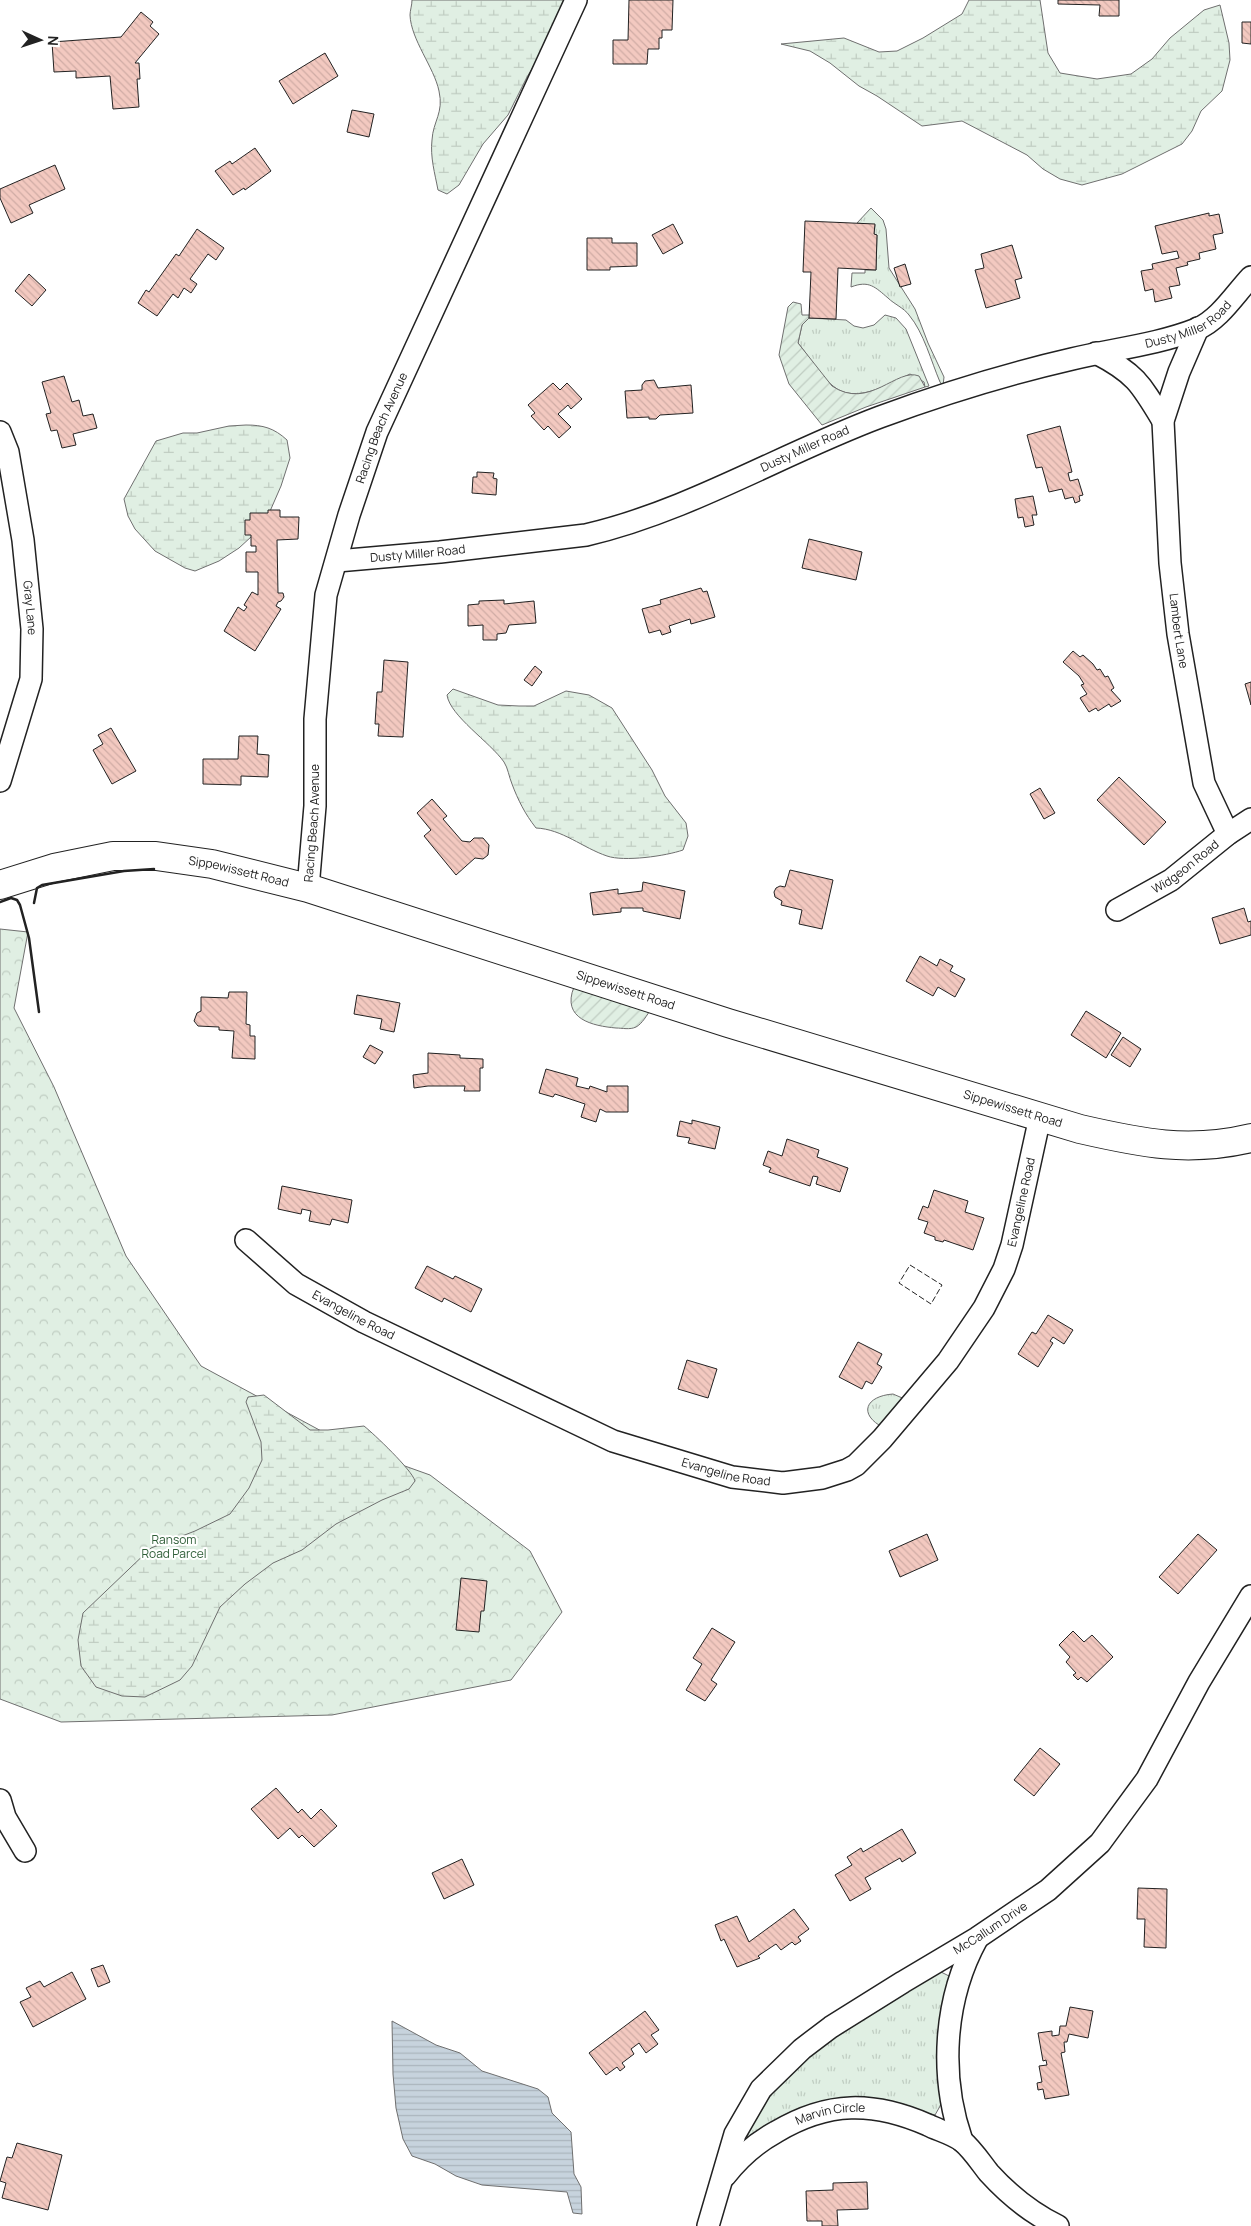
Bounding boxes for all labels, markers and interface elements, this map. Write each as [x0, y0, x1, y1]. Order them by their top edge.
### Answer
north arrow [15, 15, 65, 65]
text: N [44, 35, 63, 46]
street label: Dusty Miller Road [1143, 297, 1235, 352]
street label: Racing Beach Avenue [351, 370, 411, 486]
street label: Dusty Miller Road [758, 421, 852, 476]
street label: Dusty Miller Road [369, 540, 466, 566]
street label: Gray Lane [19, 580, 41, 635]
street label: Lambert Lane [1165, 592, 1193, 670]
street label: Racing Beach Avenue [300, 764, 323, 883]
street label: Widgeon Road [1148, 836, 1222, 897]
street label: Sippewissett Road [187, 852, 291, 891]
street label: Sippewissett Road [574, 966, 677, 1013]
street label: Sippewissett Road [961, 1085, 1065, 1131]
street label: Evangeline Road [1003, 1156, 1039, 1248]
street label: Evangeline Road [309, 1286, 398, 1343]
street label: Evangeline Road [680, 1453, 772, 1489]
park label: Ransom Road Parcel [142, 1531, 206, 1562]
street label: McCallum Drive [950, 1897, 1031, 1958]
street label: Marvin Circle [792, 2099, 866, 2129]

